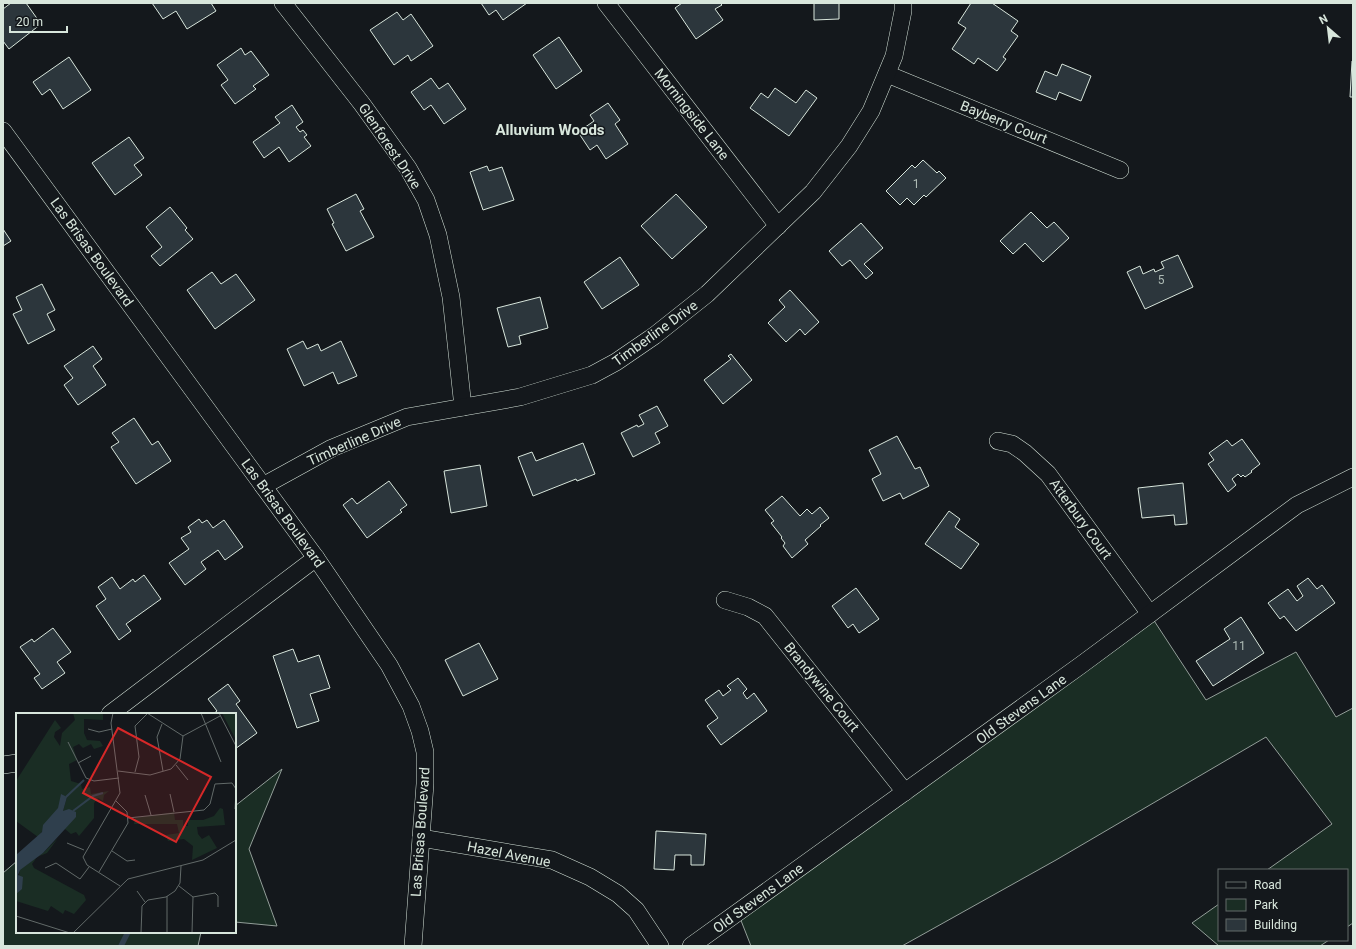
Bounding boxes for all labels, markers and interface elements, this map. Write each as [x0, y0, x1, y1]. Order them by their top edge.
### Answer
scale bar [10, 8, 67, 34]
north arrow [1308, 8, 1348, 48]
text: N [1317, 12, 1330, 27]
text: 20 m [16, 15, 43, 29]
street label: Morningside Lane [651, 65, 733, 163]
street label: Bayberry Court [958, 97, 1050, 147]
street label: Glenforest Drive [355, 100, 425, 192]
district label: Alluvium Woods [495, 121, 605, 139]
house number: 1 [913, 177, 919, 191]
street label: Las Brisas Boulevard [47, 195, 137, 309]
house number: 5 [1158, 273, 1165, 287]
street label: Timberline Drive [609, 297, 701, 369]
street label: Timberline Drive [305, 413, 403, 469]
street label: Las Brisas Boulevard [238, 456, 328, 570]
street label: Atterbury Court [1046, 476, 1116, 563]
street label: Brandywine Court [781, 639, 863, 735]
house number: 11 [1232, 639, 1246, 653]
street label: Old Stevens Lane [973, 671, 1069, 747]
inset map [16, 713, 236, 933]
street label: Las Brisas Boulevard [407, 766, 433, 898]
street label: Hazel Avenue [466, 838, 552, 870]
street label: Old Stevens Lane [710, 860, 806, 936]
legend [1218, 869, 1348, 941]
text: Road [1254, 878, 1282, 892]
text: Park [1254, 898, 1279, 912]
text: Building [1254, 918, 1297, 932]

